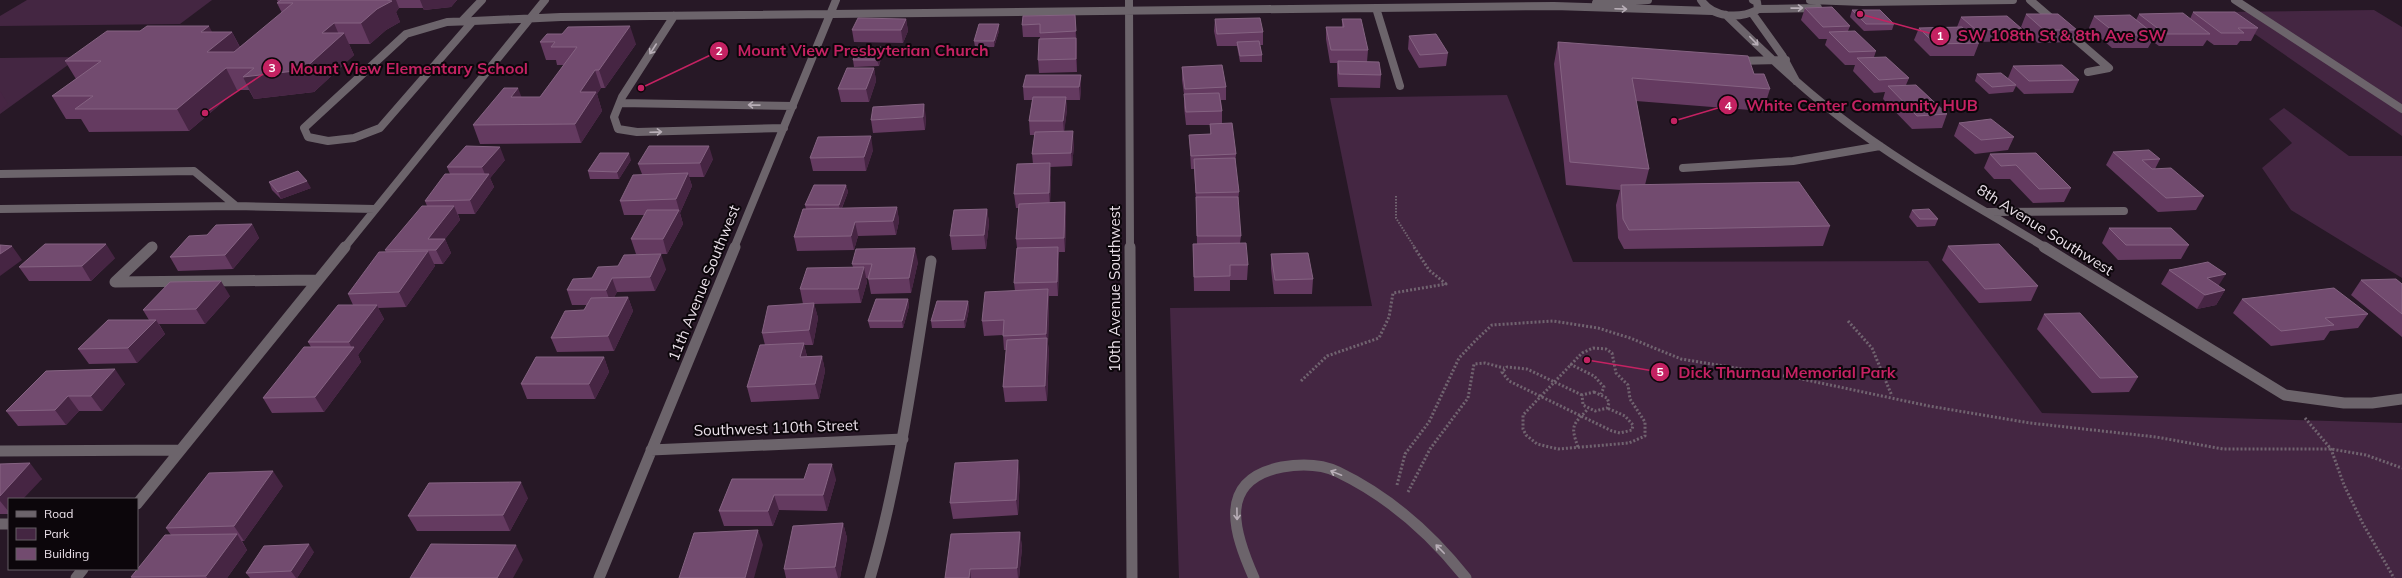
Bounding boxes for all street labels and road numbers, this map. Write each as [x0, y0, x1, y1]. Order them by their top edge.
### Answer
street label: 8th Avenue Southwest [1974, 180, 2117, 279]
street label: 11th Avenue Southwest [664, 202, 744, 363]
street label: 10th Avenue Southwest [1105, 206, 1124, 372]
street label: Southwest 110th Street [693, 415, 859, 440]

